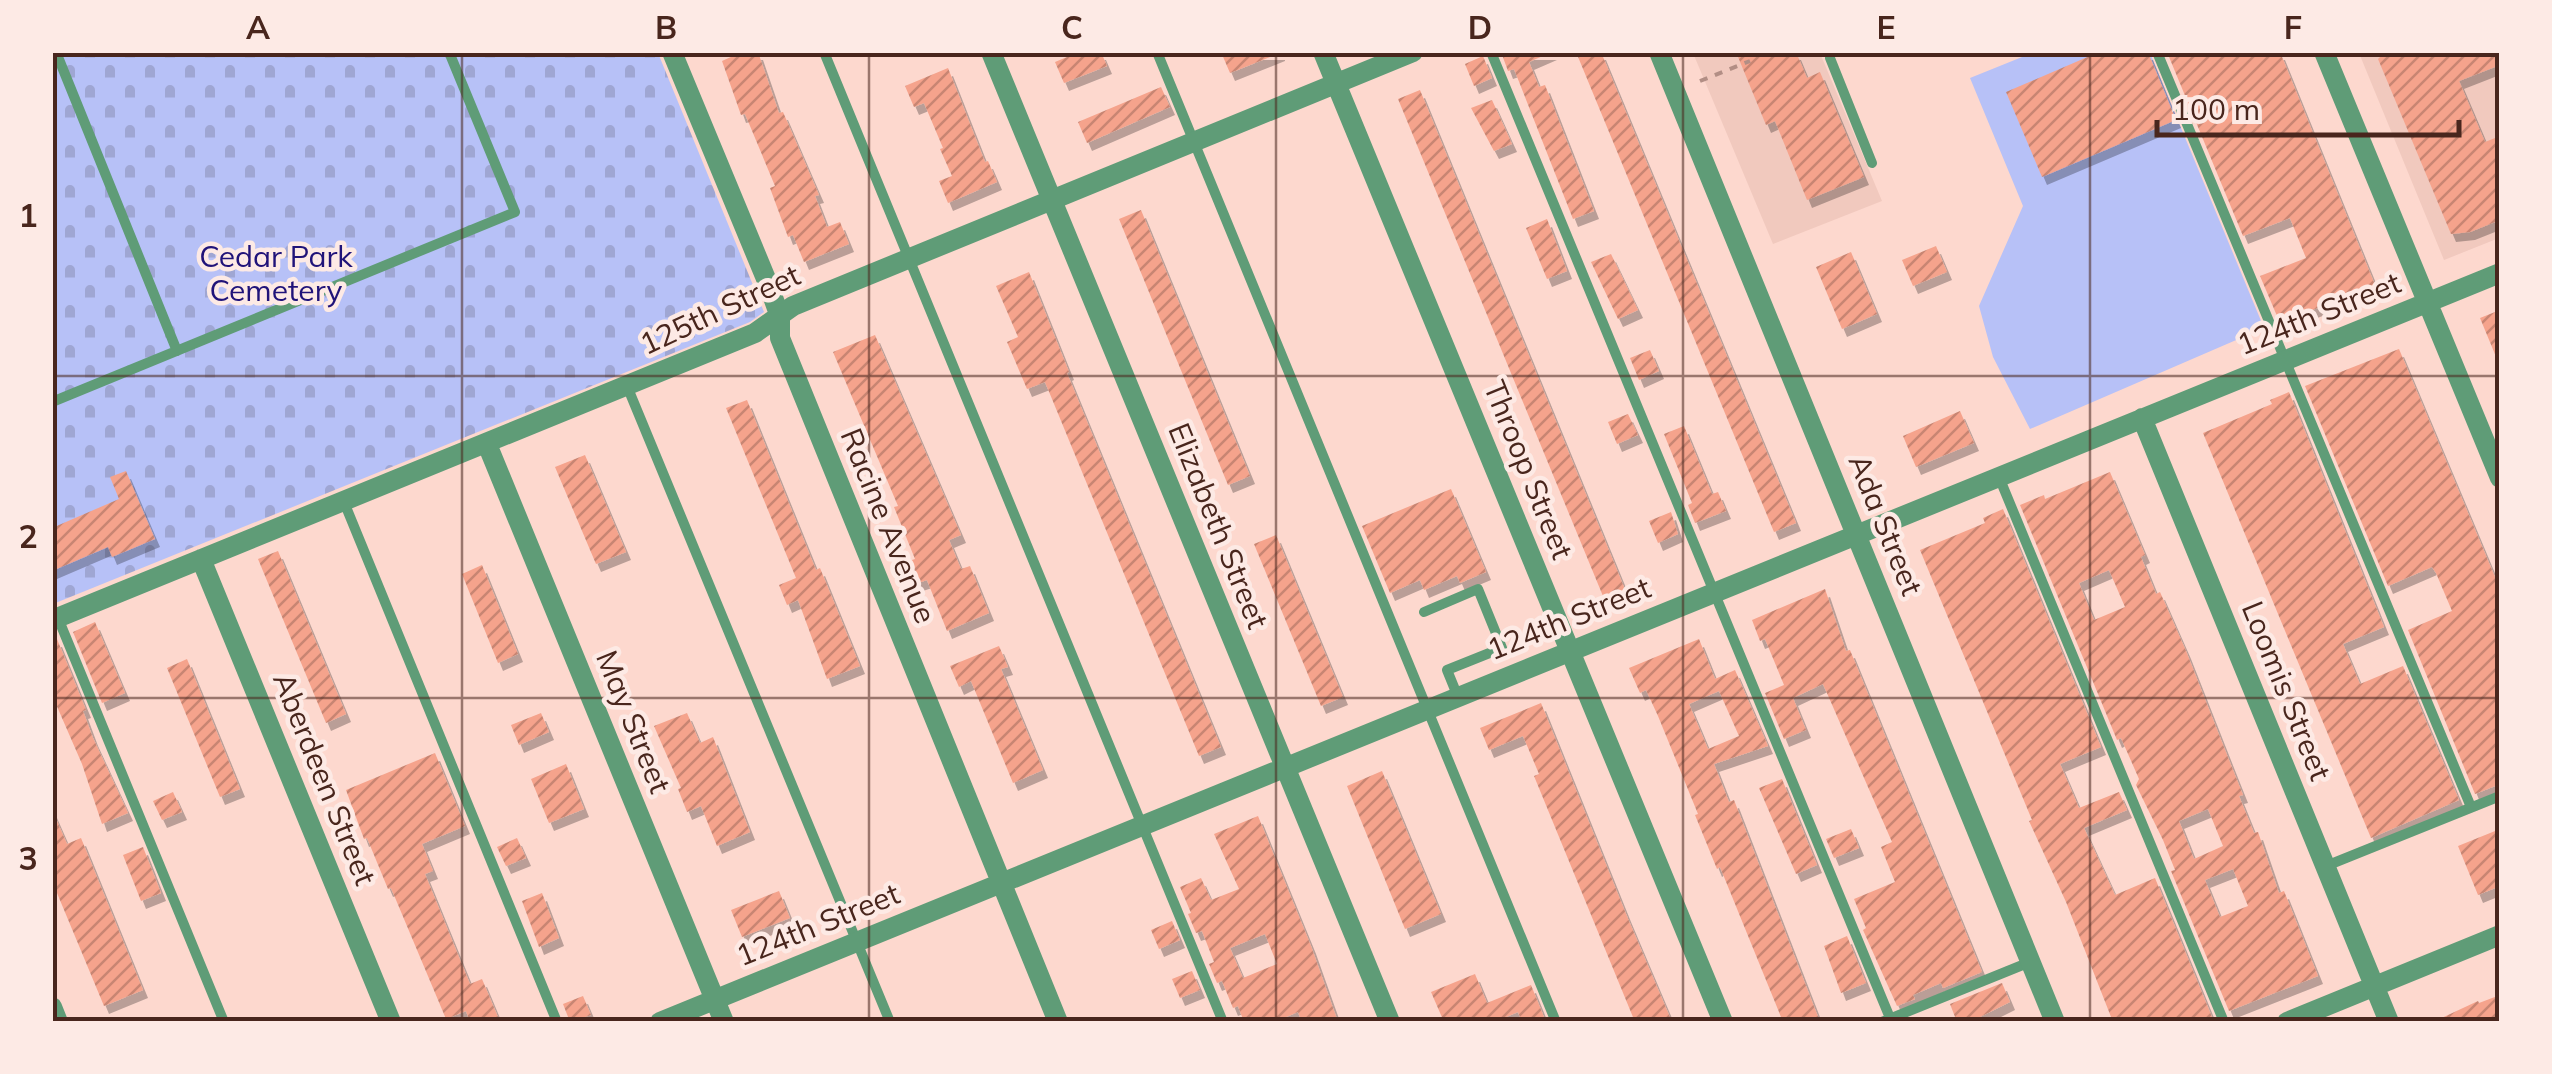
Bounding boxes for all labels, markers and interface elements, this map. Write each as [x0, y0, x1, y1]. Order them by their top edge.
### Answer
text: A [246, 7, 270, 47]
text: B [655, 7, 677, 47]
text: C [1061, 7, 1083, 47]
text: D [1468, 7, 1492, 47]
text: E [1876, 7, 1896, 47]
text: F [2284, 7, 2302, 47]
scale bar [2157, 75, 2460, 137]
text: 100 m [2172, 90, 2260, 128]
text: 1 [18, 195, 38, 235]
park label: Cedar Park Cemetery [199, 237, 353, 309]
street label: 125th Street [633, 255, 806, 363]
street label: 124th Street [2231, 263, 2406, 363]
street label: Throop Street [1476, 375, 1582, 565]
street label: Elizabeth Street [1160, 417, 1277, 634]
street label: Racine Avenue [833, 423, 945, 629]
street label: Ada Street [1840, 449, 1931, 601]
text: 2 [18, 516, 38, 556]
street label: 124th Street [1481, 568, 1656, 668]
street label: Loomis Street [2234, 596, 2340, 786]
street label: May Street [588, 645, 680, 798]
street label: Aberdeen Street [265, 667, 385, 891]
text: 3 [18, 838, 38, 878]
street label: 124th Street [730, 874, 905, 974]

